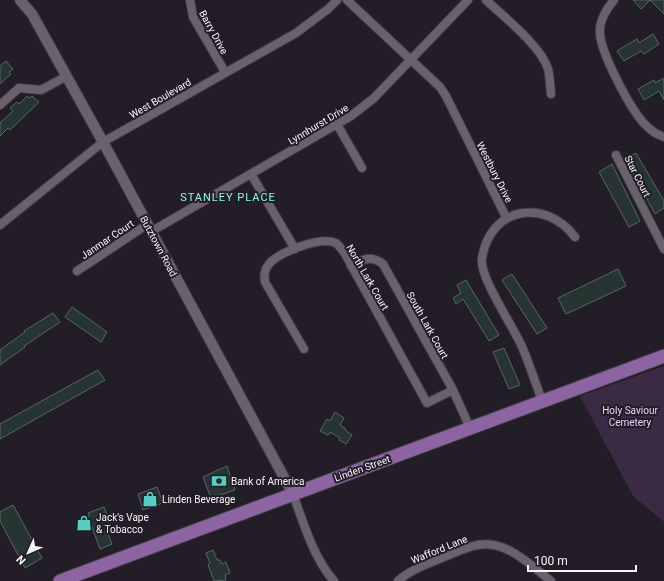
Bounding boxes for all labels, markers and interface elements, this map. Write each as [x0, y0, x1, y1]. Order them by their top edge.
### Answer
street label: Barry Drive [197, 8, 230, 56]
street label: West Boulevard [128, 76, 193, 120]
street label: Lynnhurst Drive [286, 102, 350, 147]
street label: Westbury Drive [475, 140, 515, 204]
street label: Star Court [622, 154, 653, 199]
district label: STANLEY PLACE [180, 191, 276, 204]
street label: Butztown Road [138, 214, 179, 279]
street label: Janmar Court [79, 218, 136, 261]
street label: North Lark Court [344, 242, 391, 312]
street label: South Lark Court [405, 290, 451, 361]
park label: Holy Saviour Cemetery [602, 405, 658, 428]
street label: Linden Street [333, 453, 392, 484]
bank icon: Bank of America [210, 472, 228, 490]
place label: Bank of America [231, 476, 305, 487]
shop icon: Linden Beverage [141, 490, 159, 508]
place label: Linden Beverage [162, 494, 235, 505]
place label: Jack's Vape & Tobacco [96, 512, 149, 535]
shop icon: Jack's Vape & Tobacco [75, 514, 93, 532]
north arrow [8, 533, 48, 573]
street label: Wafford Lane [409, 533, 469, 566]
scale bar [528, 547, 636, 573]
text: N [14, 552, 29, 567]
text: 100 m [534, 554, 568, 568]

